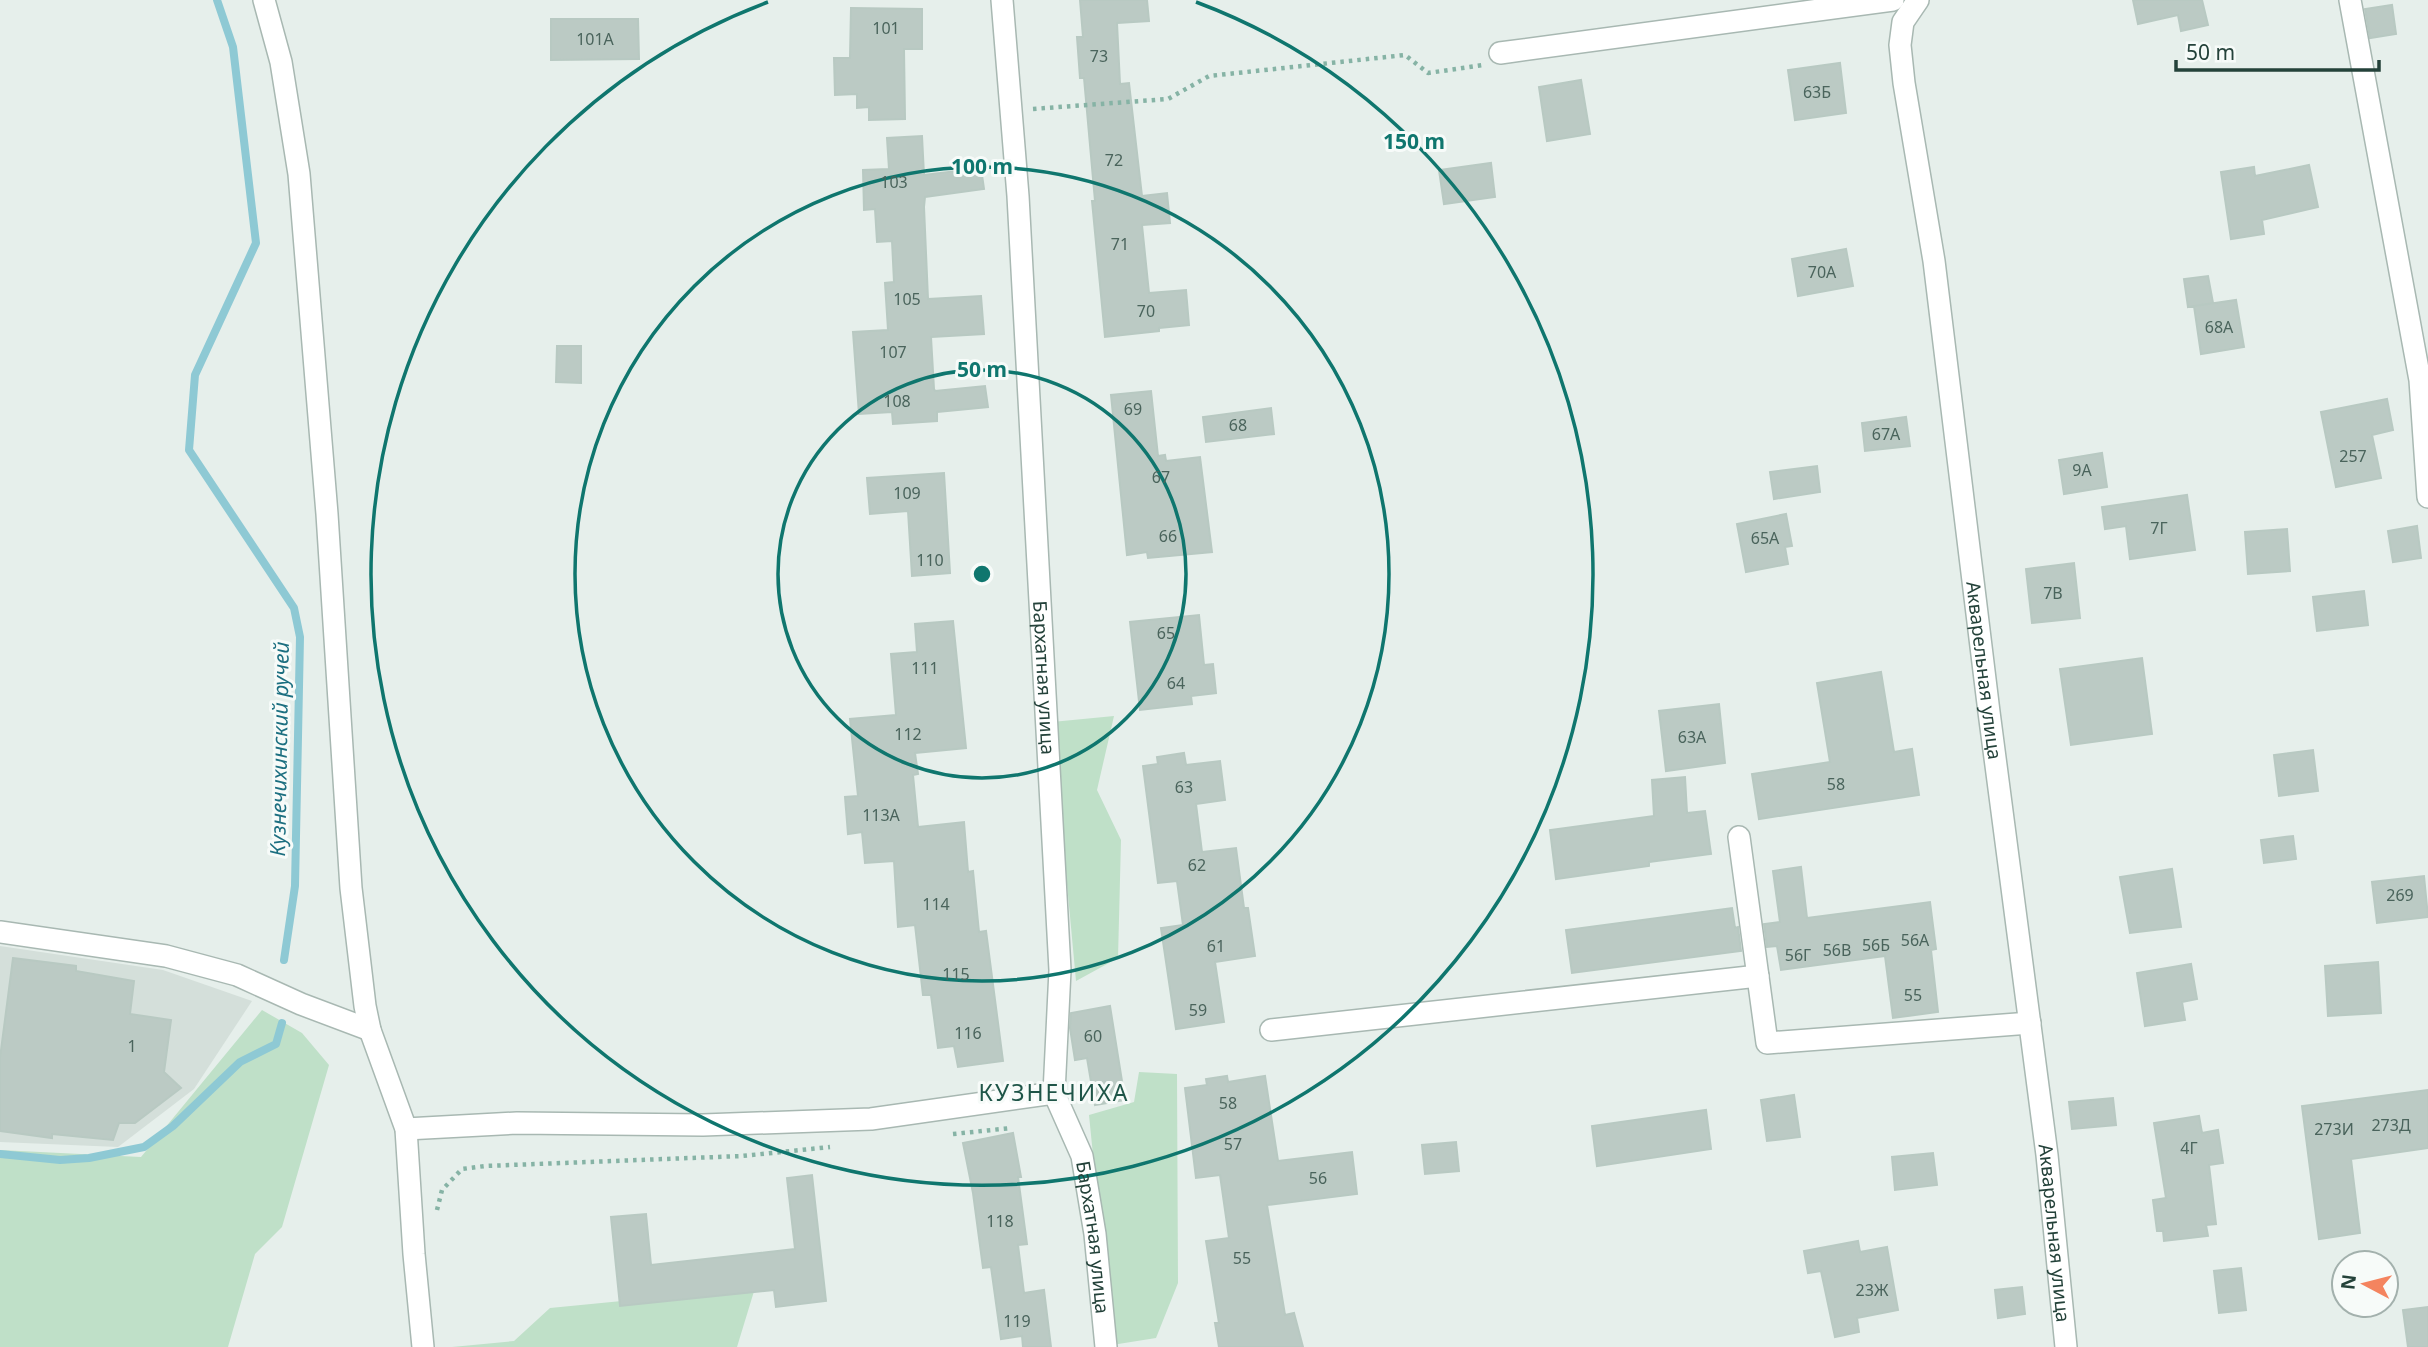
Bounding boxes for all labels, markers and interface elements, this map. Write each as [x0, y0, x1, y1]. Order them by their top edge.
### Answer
house number: 101 [872, 17, 900, 39]
house number: 101А [576, 28, 615, 50]
scale bar [2176, 28, 2379, 72]
text: 50 m [2186, 38, 2235, 66]
house number: 73 [1090, 45, 1108, 67]
house number: 63Б [1803, 81, 1831, 103]
text: 150 m [1383, 127, 1445, 155]
house number: 72 [1105, 149, 1123, 171]
text: 100 m [951, 152, 1013, 180]
house number: 103 [880, 171, 908, 193]
house number: 71 [1111, 233, 1129, 255]
house number: 70А [1808, 261, 1837, 283]
house number: 105 [893, 288, 921, 310]
house number: 70 [1137, 300, 1155, 322]
house number: 68А [2205, 316, 2234, 338]
house number: 107 [879, 341, 907, 363]
text: 50 m [957, 355, 1007, 383]
house number: 108 [883, 390, 911, 412]
house number: 69 [1124, 398, 1142, 420]
house number: 68 [1229, 414, 1247, 436]
house number: 67А [1872, 423, 1901, 445]
house number: 257 [2339, 445, 2367, 467]
house number: 9А [2072, 459, 2092, 481]
house number: 67 [1152, 466, 1170, 488]
house number: 109 [893, 482, 921, 504]
house number: 7Г [2150, 517, 2168, 539]
house number: 66 [1159, 525, 1177, 547]
house number: 65А [1751, 527, 1780, 549]
house number: 110 [916, 549, 944, 571]
centre of rings [970, 562, 994, 586]
street label: Акварельная улица [1960, 580, 2008, 761]
house number: 7В [2043, 582, 2063, 604]
street label: Бархатная улица [1027, 600, 1061, 755]
house number: 65 [1157, 622, 1175, 644]
water label: Кузнечихинский ручей [263, 641, 295, 857]
house number: 111 [911, 657, 939, 679]
house number: 64 [1167, 672, 1185, 694]
house number: 112 [894, 723, 922, 745]
house number: 63А [1678, 726, 1707, 748]
house number: 58 [1827, 773, 1845, 795]
house number: 63 [1175, 776, 1193, 798]
house number: 113А [862, 804, 901, 826]
house number: 62 [1188, 854, 1206, 876]
house number: 269 [2386, 884, 2414, 906]
house number: 114 [922, 893, 950, 915]
house number: 56А [1901, 929, 1930, 951]
house number: 56Б [1862, 934, 1890, 956]
house number: 61 [1207, 935, 1225, 957]
house number: 56В [1823, 939, 1851, 961]
house number: 56Г [1785, 944, 1811, 966]
house number: 115 [942, 963, 970, 985]
house number: 55 [1904, 984, 1922, 1006]
house number: 59 [1189, 999, 1207, 1021]
house number: 116 [954, 1022, 982, 1044]
house number: 60 [1084, 1025, 1102, 1047]
house number: 1 [127, 1035, 137, 1057]
district label: КУЗНЕЧИХА [979, 1076, 1129, 1108]
house number: 58 [1219, 1092, 1237, 1114]
house number: 273Д [2371, 1114, 2411, 1136]
house number: 273И [2314, 1118, 2354, 1140]
house number: 57 [1224, 1133, 1242, 1155]
house number: 4Г [2180, 1137, 2198, 1159]
street label: Акварельная улица [2033, 1142, 2076, 1323]
street label: Бархатная улица [1070, 1159, 1116, 1315]
house number: 56 [1309, 1167, 1327, 1189]
house number: 118 [986, 1210, 1014, 1232]
house number: 55 [1233, 1247, 1251, 1269]
north arrow [2330, 1249, 2400, 1319]
text: N [2334, 1273, 2362, 1291]
house number: 23Ж [1856, 1279, 1889, 1301]
house number: 119 [1003, 1310, 1031, 1332]

